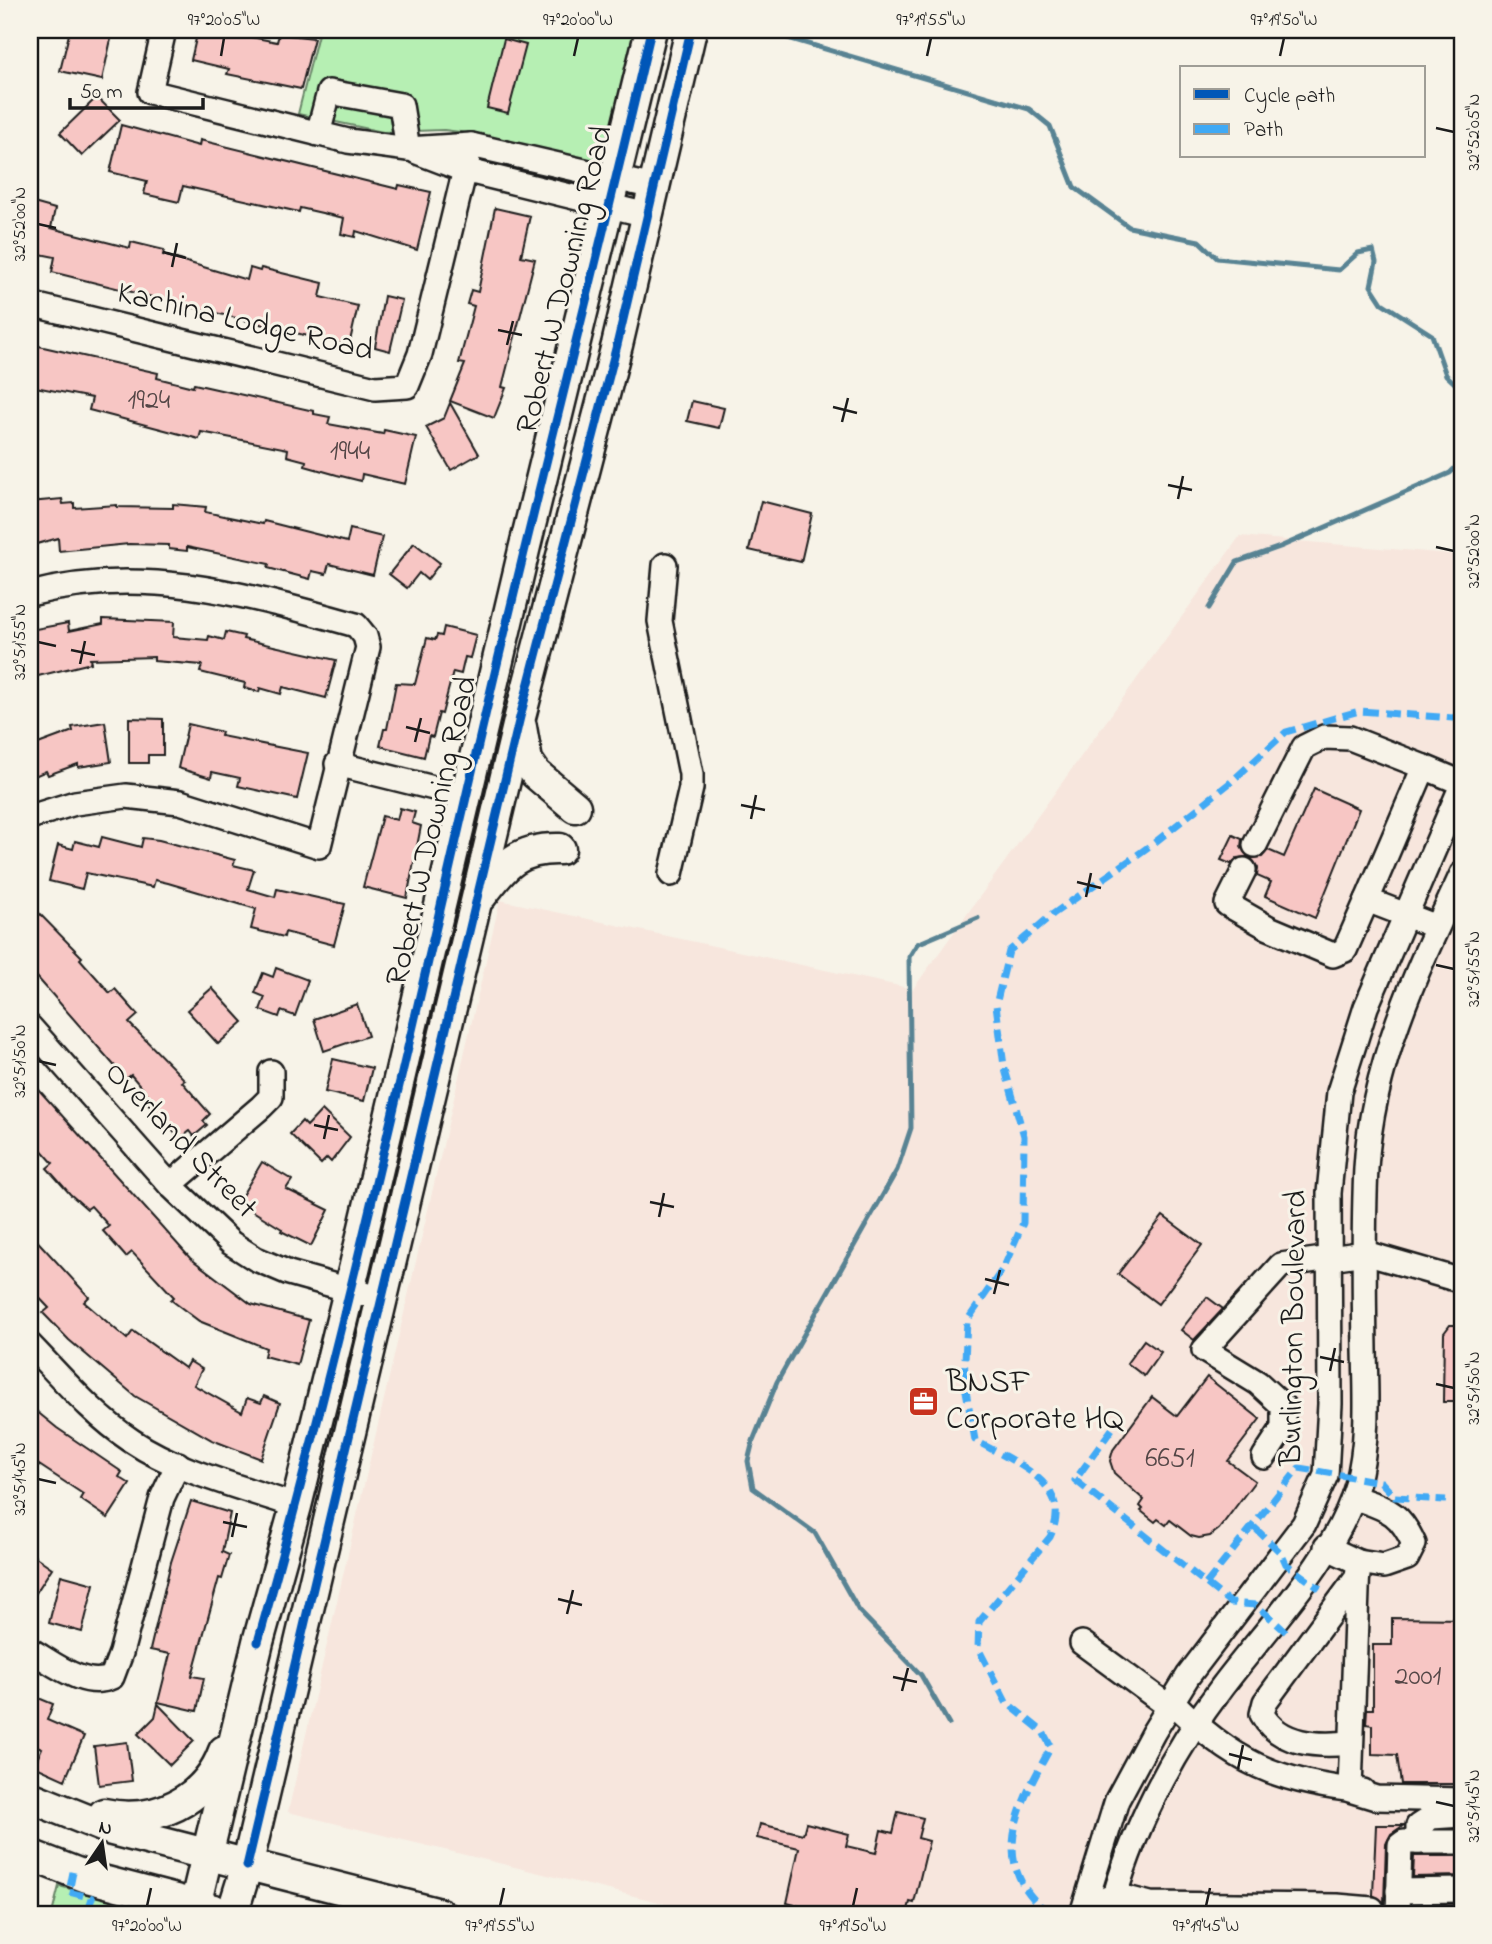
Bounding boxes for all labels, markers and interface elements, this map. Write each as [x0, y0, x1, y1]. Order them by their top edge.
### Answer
text: 97°20'05"W [188, 8, 260, 34]
text: 97°20'00"W [543, 8, 613, 34]
text: 97°19'55"W [896, 8, 966, 34]
text: 97°19'50"W [1251, 8, 1318, 34]
scale bar [70, 66, 203, 110]
legend [1180, 66, 1426, 158]
text: 50 m [80, 78, 123, 108]
text: Cycle path [1244, 82, 1335, 114]
text: 32°52'05"N [1462, 94, 1488, 170]
text: Path [1244, 116, 1283, 146]
street label: Robert W Downing Road [505, 121, 627, 439]
text: 32°52'00"N [8, 187, 34, 261]
street label: Kachina Lodge Road [112, 271, 378, 375]
house number: 1924 [128, 381, 171, 422]
house number: 1944 [330, 432, 371, 473]
text: 32°52'00"N [1462, 514, 1488, 588]
text: 32°51'55"N [8, 604, 34, 680]
street label: Robert W Downing Road [375, 671, 492, 990]
text: 32°51'55"N [1462, 931, 1488, 1007]
text: 32°51'50"N [8, 1024, 34, 1098]
street label: Overland Street [92, 1051, 268, 1231]
street label: Burlington Boulevard [1269, 1190, 1321, 1467]
text: 32°51'50"N [1462, 1351, 1488, 1425]
place label: BNSF Corporate HQ [945, 1360, 1124, 1444]
office icon: BNSF Corporate HQ [906, 1384, 940, 1418]
house number: 6651 [1145, 1439, 1195, 1480]
text: 32°51'45"N [8, 1442, 34, 1516]
house number: 2001 [1394, 1657, 1442, 1698]
text: 32°51'45"N [1462, 1769, 1488, 1843]
north arrow [66, 1808, 136, 1878]
text: N [96, 1814, 115, 1844]
text: 97°20'00"W [112, 1914, 182, 1940]
text: 97°19'55"W [465, 1914, 535, 1940]
text: 97°19'50"W [820, 1914, 887, 1940]
text: 97°19'45"W [1173, 1914, 1239, 1940]

